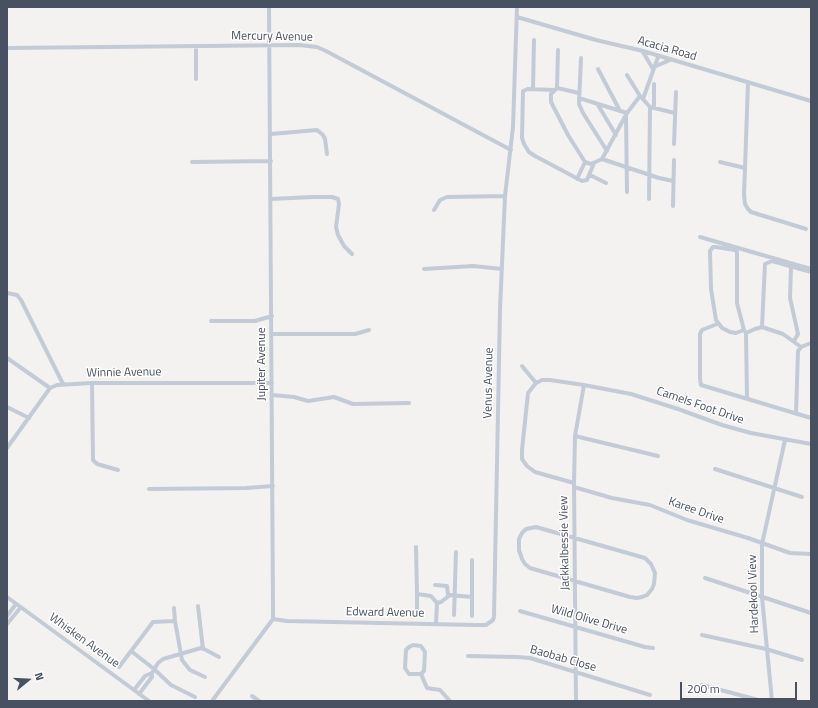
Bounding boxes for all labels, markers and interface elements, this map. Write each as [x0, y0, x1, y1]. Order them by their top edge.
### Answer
street label: Mercury Avenue [231, 29, 313, 45]
street label: Acacia Road [636, 34, 698, 64]
street label: Jupiter Avenue [255, 327, 269, 401]
street label: Venus Avenue [481, 347, 497, 419]
street label: Winnie Avenue [86, 365, 162, 381]
street label: Camels Foot Drive [654, 384, 746, 428]
street label: Karee Drive [666, 495, 726, 527]
street label: Jackkalbessie View [557, 496, 573, 590]
street label: Hardekool View [745, 554, 763, 634]
street label: Wild Olive Drive [549, 602, 629, 638]
street label: Edward Avenue [346, 605, 424, 621]
street label: Whisken Avenue [46, 611, 122, 671]
street label: Baobab Close [528, 643, 598, 675]
north arrow [8, 660, 48, 700]
text: N [31, 670, 48, 682]
scale bar [682, 674, 799, 700]
text: 200 m [687, 679, 720, 698]

